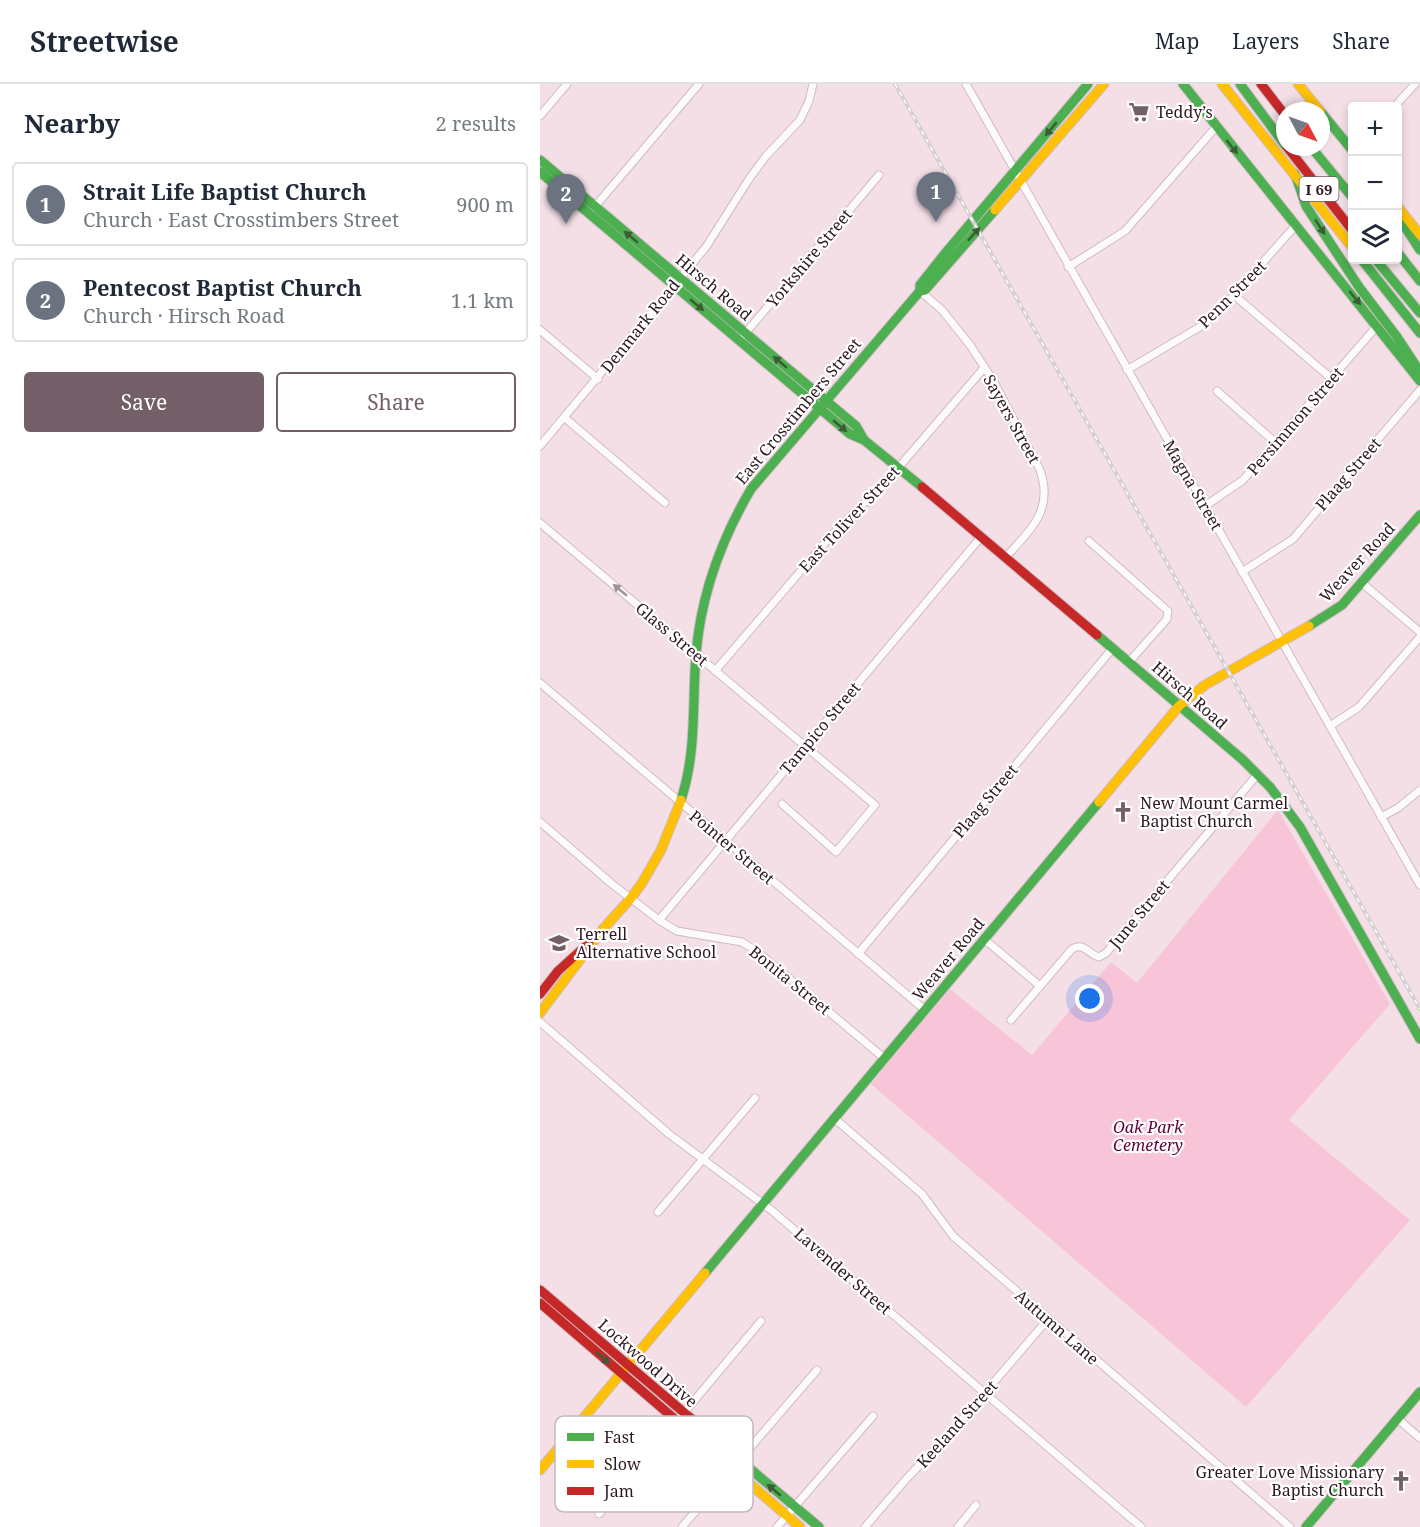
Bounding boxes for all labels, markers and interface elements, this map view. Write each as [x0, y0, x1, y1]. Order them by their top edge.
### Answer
text: Streetwise [30, 22, 179, 60]
text: Map [1155, 27, 1199, 55]
text: Layers [1232, 27, 1299, 55]
text: Share [1332, 27, 1390, 55]
supermarket icon: Teddy’s [1127, 100, 1151, 124]
place label: Teddy’s [1156, 101, 1213, 123]
north arrow [1276, 102, 1330, 156]
map controls [1348, 102, 1402, 264]
button: + [1348, 102, 1402, 156]
text: Nearby [24, 105, 120, 141]
text: 2 results [436, 110, 516, 137]
one-way arrow [1044, 121, 1057, 137]
one-way arrow [1225, 139, 1238, 154]
button: − [1348, 156, 1402, 210]
pin: 1 [916, 172, 956, 222]
pin: 2 [546, 174, 586, 224]
text: Strait Life Baptist Church [83, 176, 367, 206]
road number: I 69 [1300, 177, 1338, 201]
text: 1 [40, 191, 51, 218]
text: 900 m [456, 191, 514, 218]
street label: Yorkshire Street [761, 204, 857, 313]
text: Church · East Crosstimbers Street [83, 206, 399, 233]
button: layers [1348, 210, 1402, 264]
one-way arrow [1314, 219, 1325, 235]
one-way arrow [967, 227, 980, 242]
one-way arrow [624, 231, 639, 244]
street label: Hirsch Road [671, 249, 757, 326]
street label: Penn Street [1193, 255, 1271, 333]
text: Pentecost Baptist Church [83, 272, 362, 302]
street label: Denmark Road [595, 275, 685, 377]
text: 2 [40, 287, 51, 314]
text: 1.1 km [451, 287, 514, 314]
one-way arrow [1348, 291, 1360, 306]
one-way arrow [689, 298, 704, 311]
text: Church · Hirsch Road [83, 302, 285, 329]
street label: East Crosstimbers Street [730, 333, 866, 489]
one-way arrow [772, 356, 788, 369]
street label: Persimmon Street [1242, 362, 1348, 480]
street label: Sayers Street [978, 371, 1046, 468]
button: Save [24, 372, 264, 432]
button: Share [276, 372, 516, 432]
one-way arrow [832, 419, 848, 432]
street label: Plaag Street [1310, 433, 1386, 515]
street label: Magna Street [1158, 436, 1228, 534]
street label: East Toliver Street [794, 461, 905, 577]
street label: Weaver Road [1314, 517, 1400, 607]
one-way arrow [612, 584, 627, 596]
street label: Glass Street [631, 597, 713, 671]
street label: Hirsch Road [1148, 656, 1233, 734]
street label: Tampico Street [775, 677, 865, 779]
street label: Plaag Street [948, 759, 1023, 843]
place label: New Mount Carmel Baptist Church [1140, 792, 1288, 832]
church icon: New Mount Carmel Baptist Church [1111, 800, 1135, 824]
street label: Pointer Street [685, 805, 780, 889]
street label: June Street [1103, 875, 1175, 954]
street label: Weaver Road [907, 913, 989, 1005]
place label: Terrell Alternative School [576, 923, 716, 963]
school or university icon: Terrell Alternative School [547, 931, 571, 955]
street label: Bonita Street [745, 940, 836, 1020]
your location [1075, 984, 1104, 1013]
park label: Oak Park Cemetery [1113, 1116, 1184, 1156]
street label: Lavender Street [790, 1223, 896, 1320]
street label: Autumn Lane [1010, 1284, 1104, 1370]
street label: Lockwood Drive [594, 1314, 702, 1412]
one-way arrow [596, 1351, 611, 1365]
street label: Keeland Street [912, 1375, 1003, 1473]
legend [555, 1416, 753, 1512]
text: Fast [604, 1426, 635, 1448]
text: Slow [604, 1453, 641, 1475]
place label: Greater Love Missionary Baptist Church [1196, 1461, 1385, 1501]
church icon: Greater Love Missionary Baptist Church [1389, 1469, 1413, 1493]
text: Jam [603, 1480, 634, 1502]
one-way arrow [766, 1483, 782, 1496]

